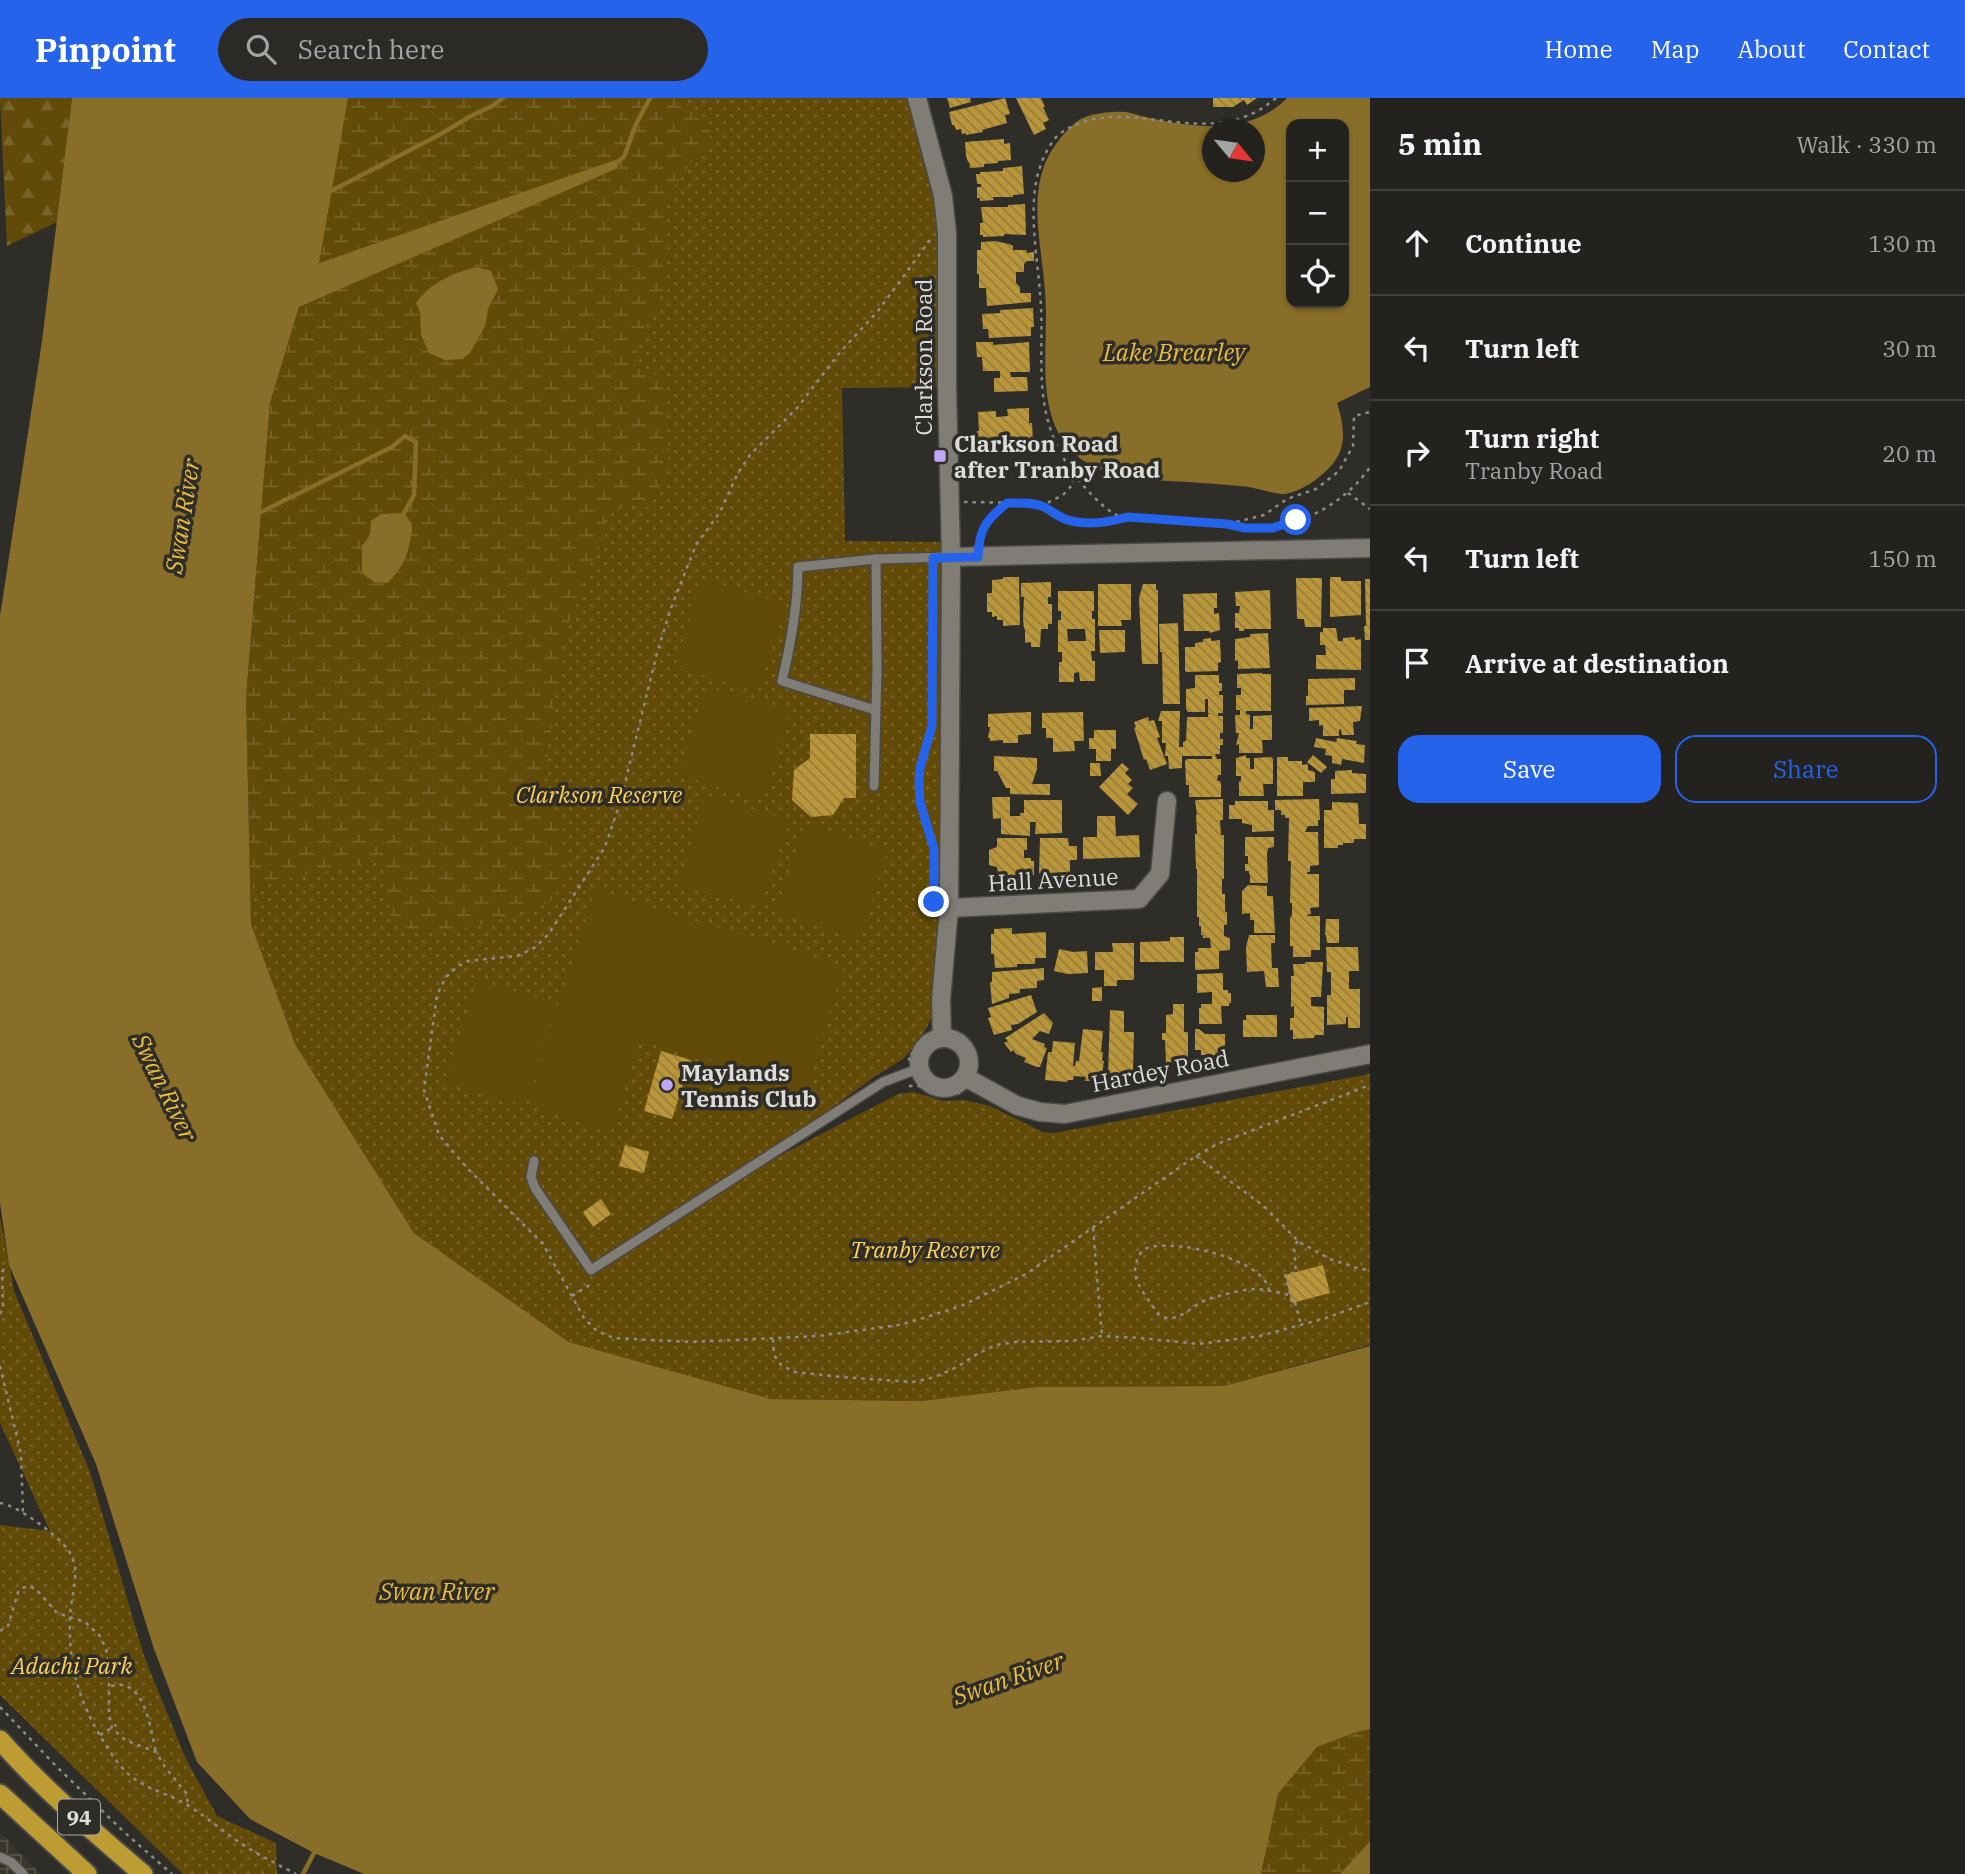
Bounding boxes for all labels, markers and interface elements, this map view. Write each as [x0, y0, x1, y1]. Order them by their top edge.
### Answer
search box [218, 18, 708, 81]
text: Pinpoint [35, 28, 176, 71]
icon: search [242, 30, 280, 68]
text: Search here [298, 32, 444, 66]
text: Home [1545, 33, 1613, 65]
text: Map [1651, 33, 1699, 65]
text: About [1737, 33, 1805, 65]
text: Contact [1843, 33, 1930, 65]
north arrow [1202, 119, 1265, 182]
map controls [1286, 119, 1349, 308]
button: + [1286, 119, 1349, 182]
text: 5 min [1398, 124, 1482, 163]
text: Walk · 330 m [1796, 129, 1937, 159]
button: − [1286, 182, 1349, 245]
icon: ahead [1398, 224, 1436, 262]
text: Continue [1465, 226, 1582, 260]
text: 130 m [1868, 228, 1937, 258]
button: locate [1286, 245, 1349, 308]
street label: Clarkson Road [908, 278, 938, 436]
icon: left [1398, 329, 1436, 367]
text: Turn left [1465, 331, 1579, 365]
text: 30 m [1882, 333, 1937, 363]
water label: Lake Brearley [1102, 336, 1247, 368]
text: Turn right [1465, 421, 1599, 455]
place label: Clarkson Road after Tranby Road [954, 428, 1160, 484]
icon: right [1398, 434, 1436, 472]
text: 20 m [1882, 438, 1937, 468]
marker: Clarkson Road after Tranby Road [932, 448, 948, 464]
water label: Swan River [157, 455, 207, 577]
text: Tranby Road [1465, 455, 1603, 485]
route start [1280, 504, 1311, 535]
icon: left [1398, 539, 1436, 577]
text: Turn left [1465, 541, 1579, 575]
text: 150 m [1868, 543, 1937, 573]
icon: arrive [1398, 644, 1436, 682]
text: Arrive at destination [1465, 646, 1729, 680]
button: Save [1398, 735, 1661, 803]
button: Share [1675, 735, 1937, 803]
park label: Clarkson Reserve [516, 779, 682, 809]
street label: Hall Avenue [987, 861, 1119, 897]
route end [918, 886, 949, 917]
water label: Swan River [125, 1027, 205, 1147]
street label: Hardey Road [1089, 1042, 1231, 1098]
place label: Maylands Tennis Club [681, 1057, 817, 1113]
marker: Maylands Tennis Club [659, 1077, 675, 1093]
park label: Tranby Reserve [850, 1234, 1000, 1264]
water label: Swan River [378, 1575, 496, 1607]
water label: Swan River [947, 1644, 1069, 1712]
park label: Adachi Park [9, 1650, 134, 1680]
road number: 94 [58, 1800, 100, 1834]

